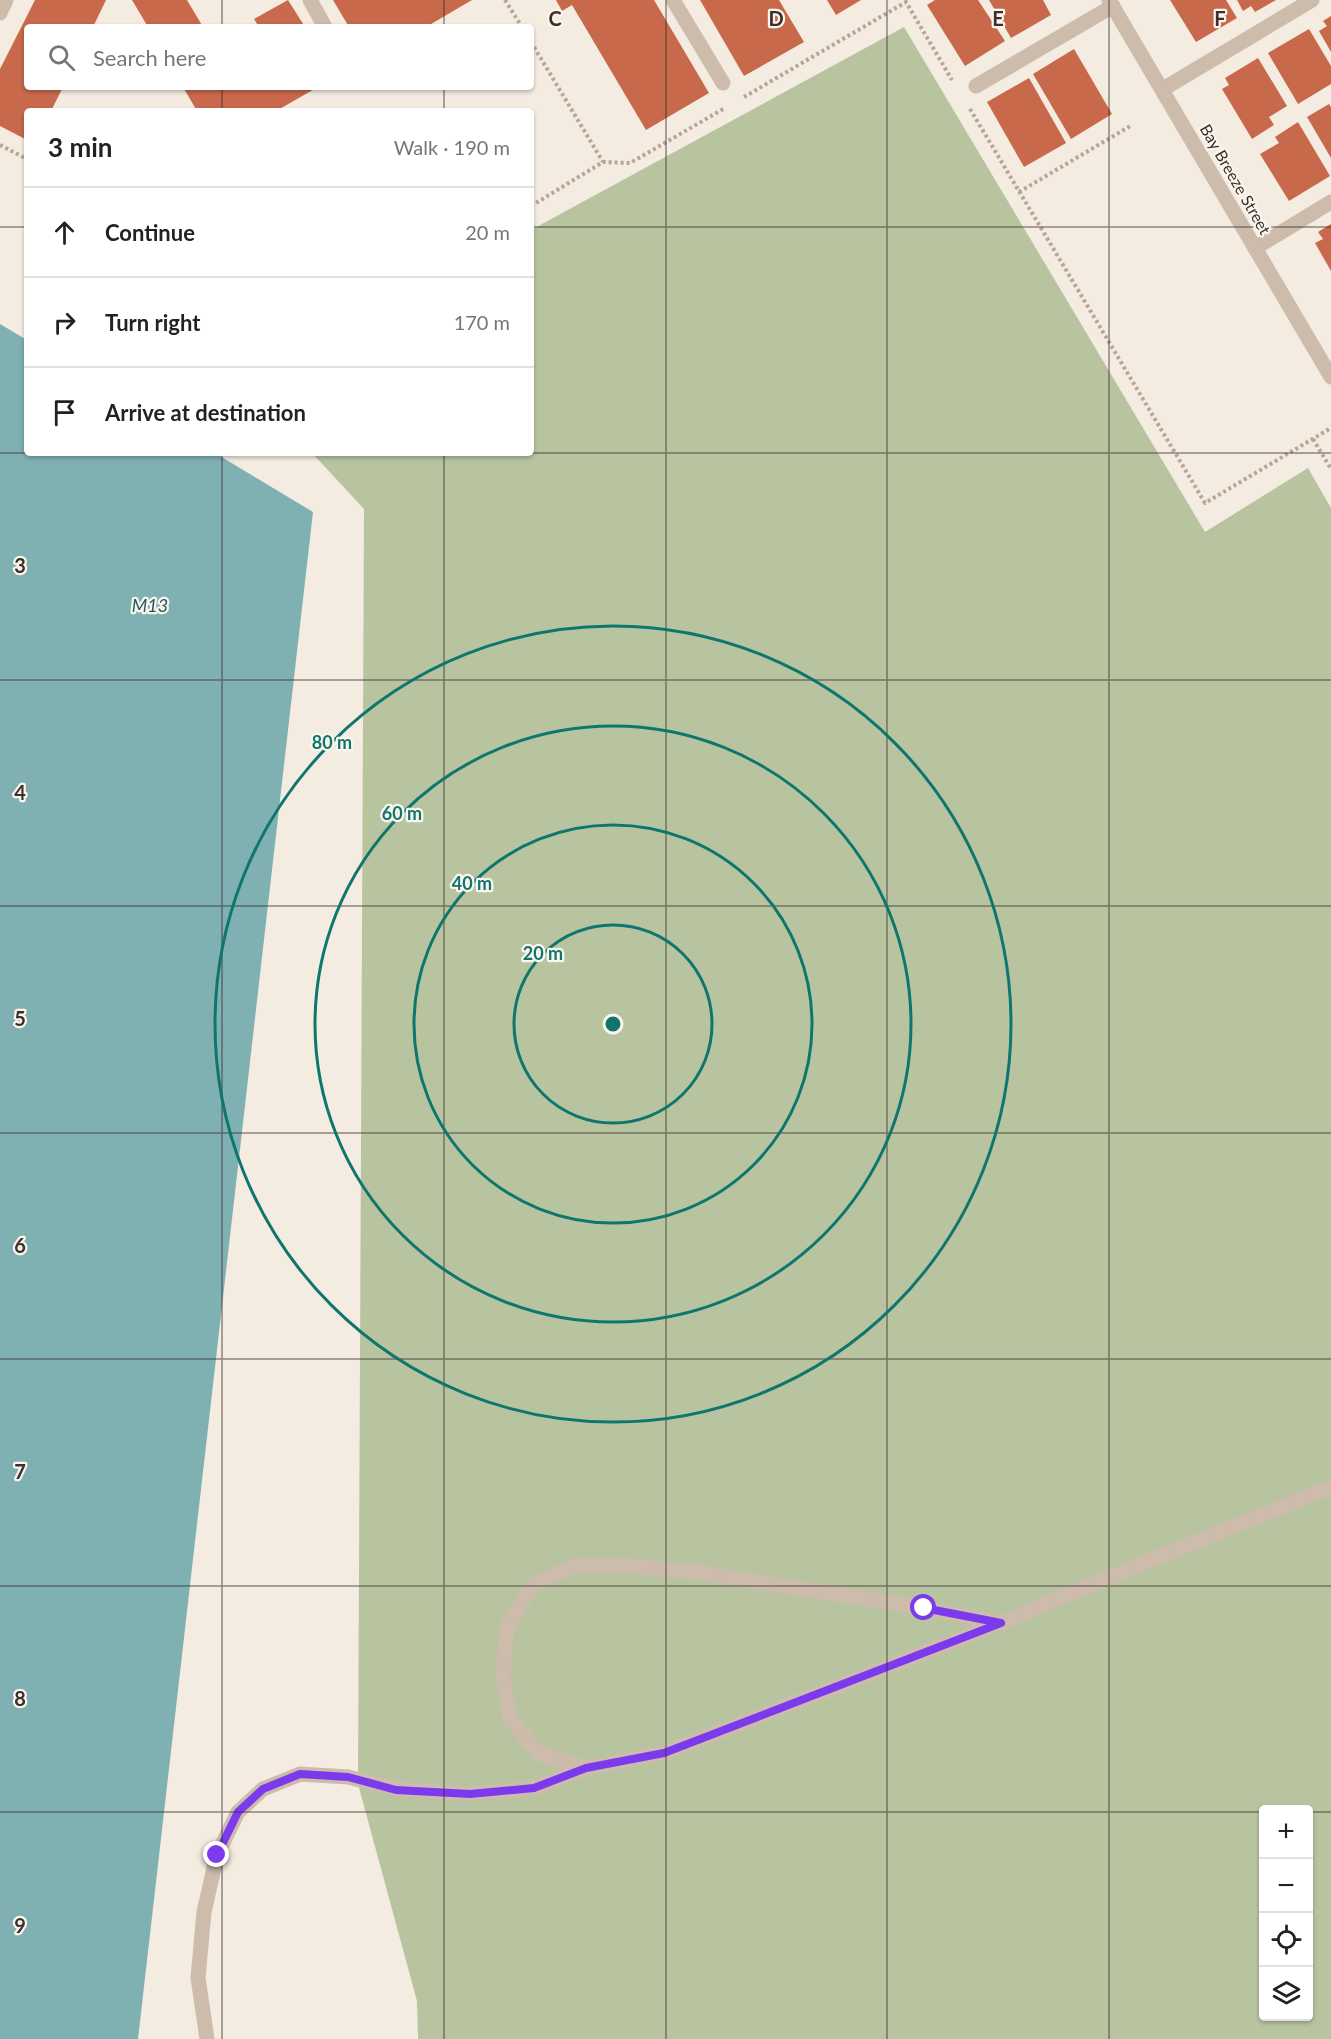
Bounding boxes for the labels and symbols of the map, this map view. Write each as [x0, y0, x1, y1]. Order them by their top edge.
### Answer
text: C [548, 6, 562, 30]
text: D [768, 6, 784, 30]
text: E [992, 6, 1004, 30]
text: F [1214, 6, 1226, 30]
street label: Bay Breeze Street [1197, 120, 1275, 238]
text: 3 [14, 553, 26, 577]
water label: M13 [132, 594, 168, 616]
text: 80 m [312, 731, 352, 753]
text: 4 [14, 780, 26, 804]
text: 60 m [382, 802, 422, 824]
text: 40 m [452, 872, 492, 894]
text: 20 m [523, 942, 563, 964]
text: 5 [14, 1006, 26, 1030]
centre of rings [603, 1014, 623, 1034]
text: 6 [14, 1233, 26, 1257]
text: 7 [14, 1459, 26, 1483]
route start [910, 1594, 936, 1620]
text: 8 [14, 1686, 26, 1710]
route end [203, 1841, 229, 1867]
text: 9 [14, 1913, 26, 1937]

